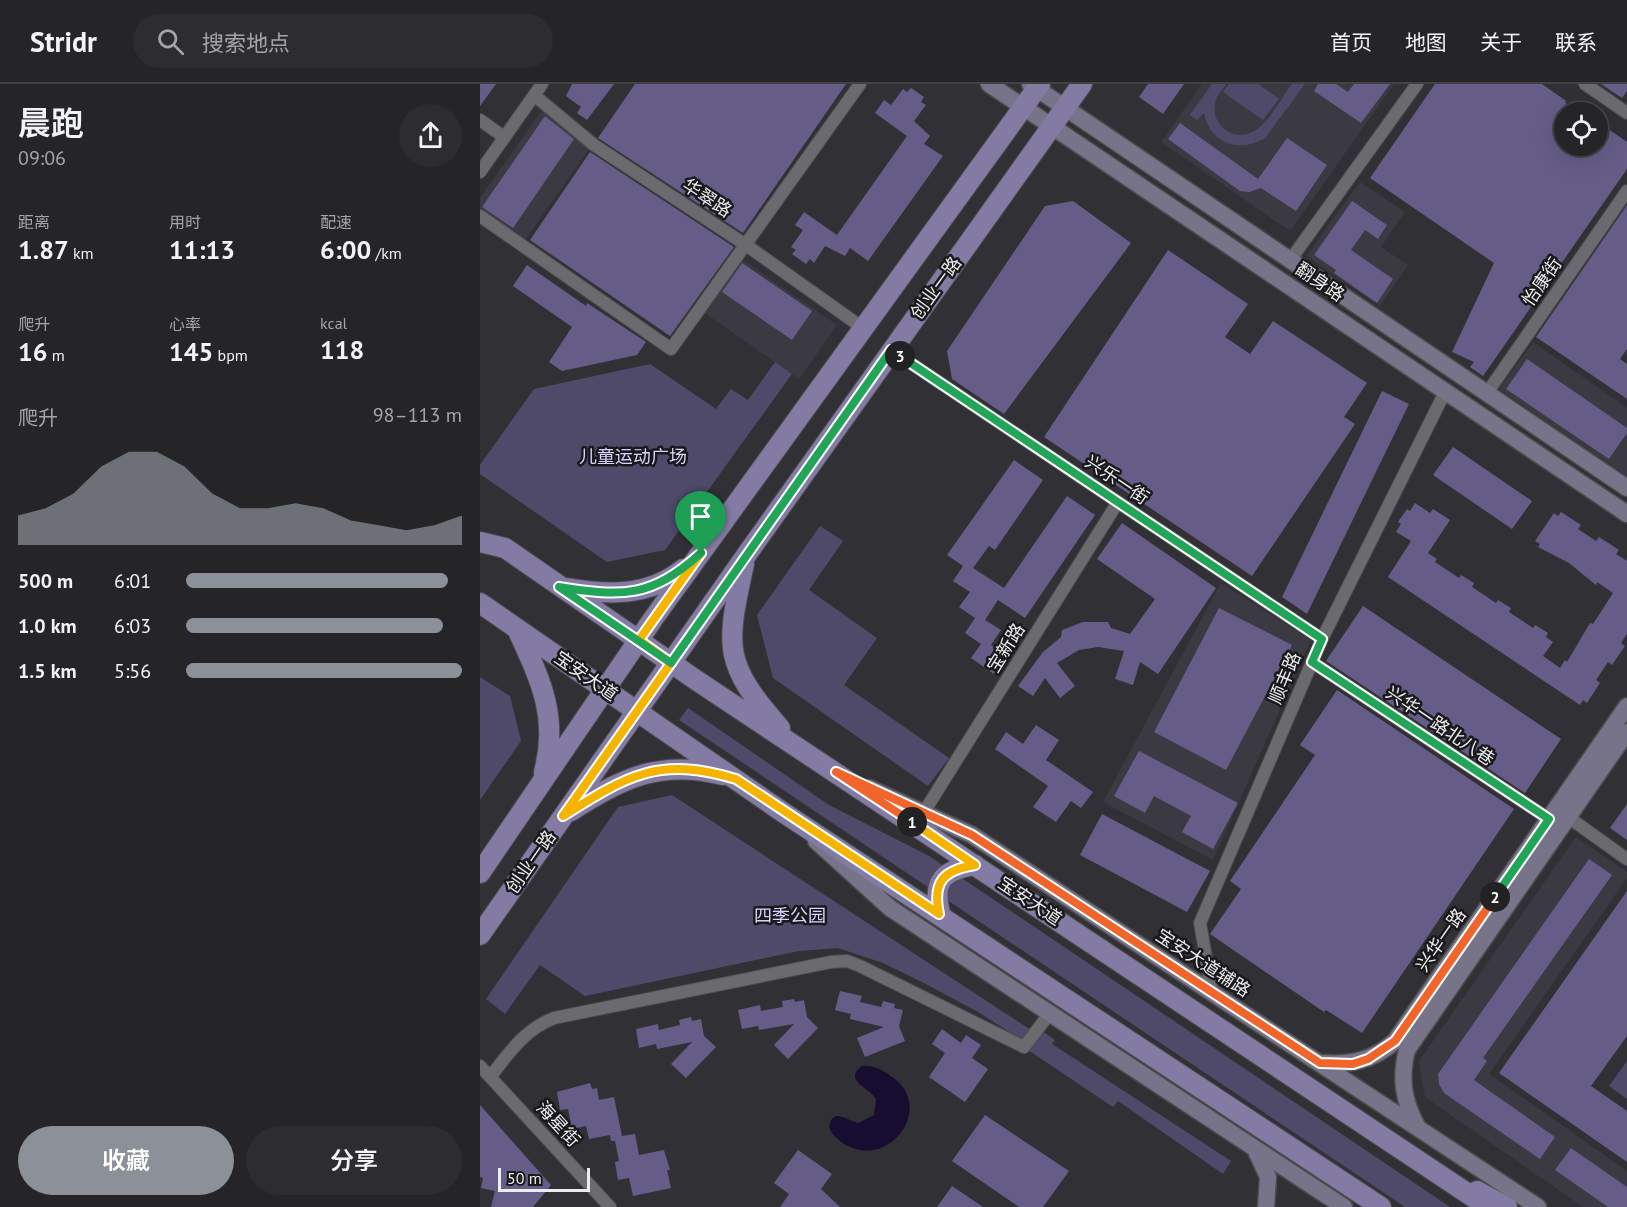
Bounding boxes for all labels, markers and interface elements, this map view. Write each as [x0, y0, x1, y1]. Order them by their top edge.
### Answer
search box [133, 14, 553, 68]
text: Stridr [30, 23, 97, 60]
icon: search [154, 25, 187, 58]
text: 搜索地点 [202, 29, 290, 57]
text: 首页 [1330, 29, 1372, 56]
text: 地图 [1405, 29, 1447, 56]
text: 关于 [1480, 29, 1522, 56]
text: 联系 [1555, 29, 1597, 56]
text: 晨跑 [18, 101, 84, 144]
map controls [1554, 102, 1608, 156]
button: locate [1554, 102, 1608, 156]
button: share [399, 104, 462, 167]
text: 09:06 [18, 145, 66, 171]
street label: 华翠路 [678, 173, 736, 222]
text: 距离 [18, 212, 50, 232]
text: 用时 [169, 212, 201, 232]
text: 配速 [320, 212, 352, 232]
text: 1.87 [18, 233, 69, 266]
text: 11:13 [169, 233, 235, 266]
text: 6:00 [320, 233, 371, 266]
text: km [69, 243, 94, 263]
text: /km [371, 243, 402, 263]
street label: 创业一路 [905, 252, 966, 324]
street label: 怡康街 [1517, 253, 1566, 310]
street label: 翻身路 [1291, 257, 1349, 306]
text: kcal [320, 313, 347, 333]
text: 爬升 [18, 314, 50, 334]
text: 心率 [169, 314, 201, 334]
text: 118 [320, 333, 364, 366]
text: 16 [18, 335, 47, 368]
text: 145 [169, 335, 213, 368]
pin: 3 [885, 341, 915, 371]
text: m [47, 345, 65, 365]
text: bpm [213, 345, 248, 365]
text: 3 [895, 346, 905, 366]
text: 98–113 m [373, 402, 462, 428]
text: 爬升 [18, 405, 58, 431]
park label: 儿童运动广场 [579, 445, 687, 468]
street label: 兴乐一街 [1081, 450, 1154, 509]
pin [675, 491, 726, 553]
icon: arrive [684, 500, 717, 533]
text: 500 m [18, 568, 73, 594]
text: 6:01 [114, 568, 151, 594]
text: 1.0 km [18, 613, 77, 639]
text: 6:03 [114, 613, 151, 639]
street label: 宝新路 [982, 619, 1030, 677]
street label: 宝安大道 [550, 646, 622, 706]
street label: 顺丰路 [1263, 648, 1306, 707]
text: 1.5 km [18, 658, 77, 684]
text: 5:56 [114, 658, 151, 684]
street label: 兴华一路北八巷 [1382, 681, 1499, 770]
pin: 1 [897, 807, 927, 837]
text: 1 [907, 812, 917, 832]
street label: 创业一路 [501, 826, 561, 898]
street label: 宝安大道 [994, 871, 1067, 930]
pin: 2 [1480, 882, 1510, 912]
text: 2 [1490, 887, 1500, 907]
park label: 四季公园 [754, 904, 826, 927]
street label: 兴华一路 [1411, 904, 1471, 976]
street label: 宝安大道辅路 [1152, 924, 1255, 1002]
street label: 海星街 [532, 1096, 585, 1151]
button: 收藏 [18, 1126, 234, 1195]
button: 分享 [246, 1126, 462, 1195]
scale bar [498, 1165, 590, 1192]
text: 50 m [507, 1168, 542, 1188]

